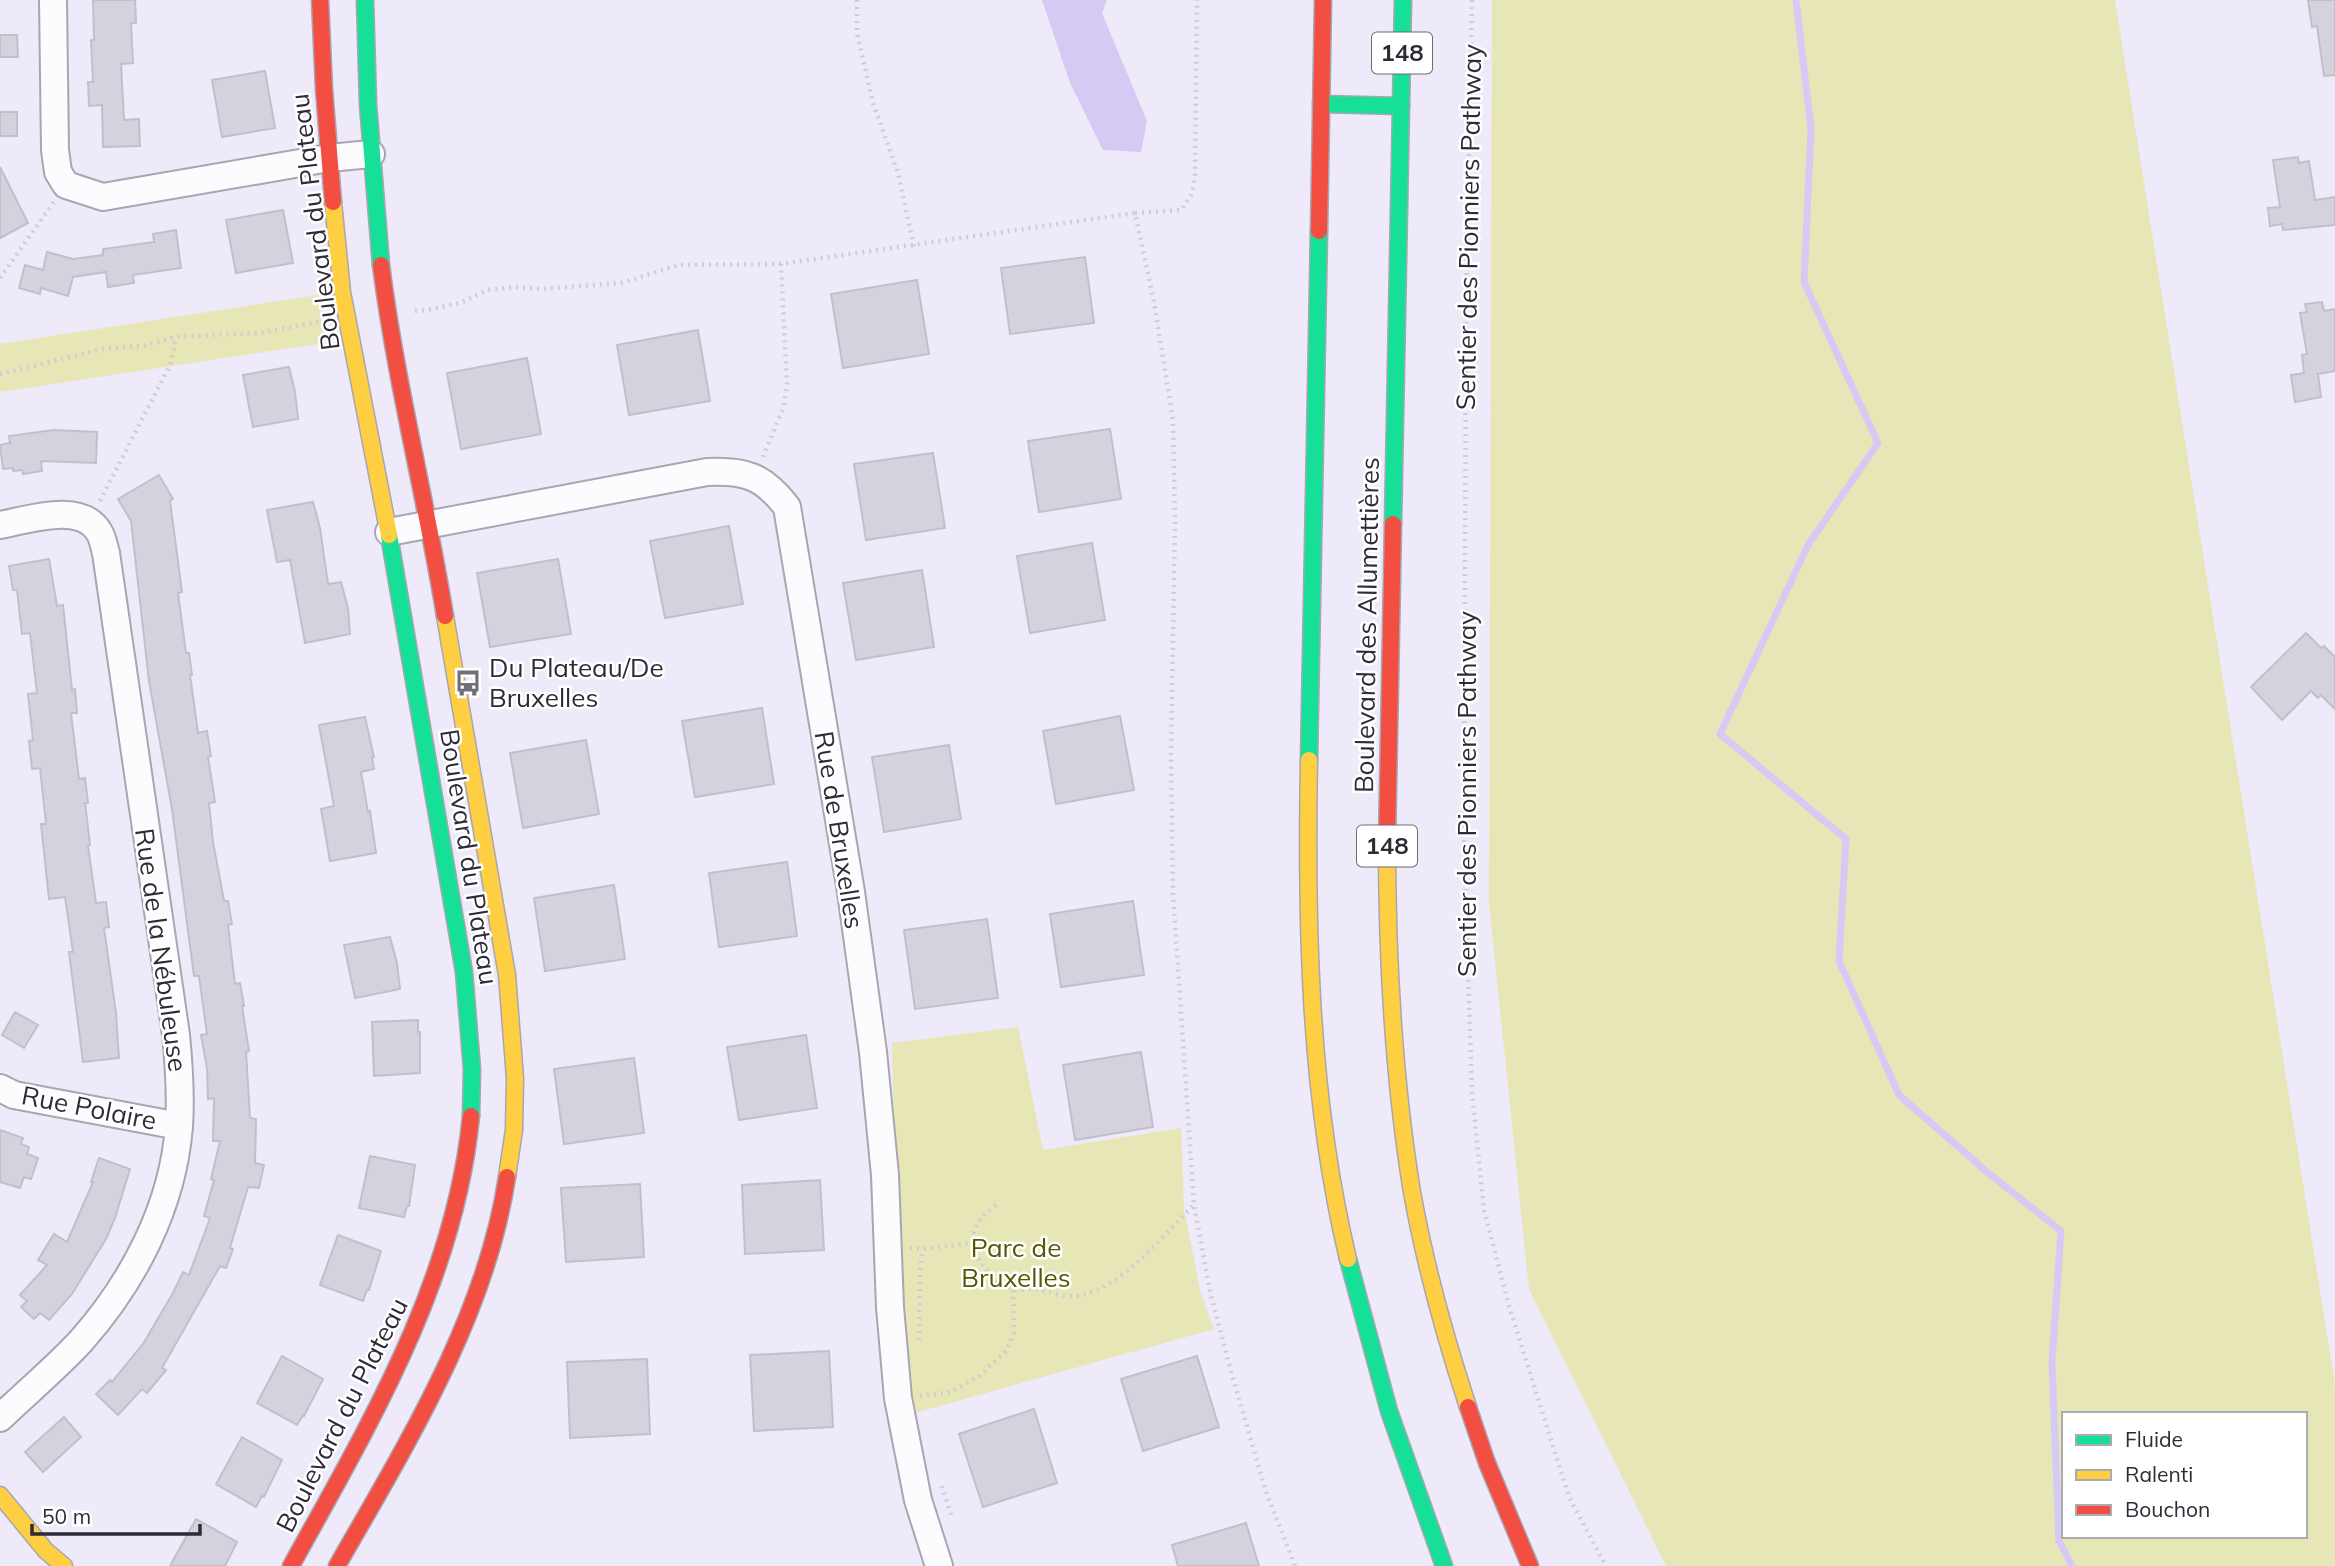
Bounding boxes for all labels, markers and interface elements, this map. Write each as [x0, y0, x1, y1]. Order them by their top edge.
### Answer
road number: 148 [1372, 32, 1432, 74]
street label: Sentier des Pionniers Pathway [1449, 43, 1488, 410]
street label: Boulevard du Plateau [282, 92, 347, 352]
street label: Boulevard des Allumettières [1347, 457, 1386, 793]
street label: Sentier des Pionniers Pathway [1450, 611, 1483, 977]
place label: Du Plateau/De Bruxelles [489, 651, 664, 714]
bus stop icon: Du Plateau/De Bruxelles [453, 668, 483, 698]
street label: Boulevard du Plateau [433, 727, 506, 987]
street label: Rue de Bruxelles [808, 729, 871, 931]
street label: Rue de la Nébuleuse [128, 826, 195, 1074]
road number: 148 [1357, 826, 1417, 866]
street label: Rue Polaire [19, 1078, 159, 1137]
park label: Parc de Bruxelles [961, 1231, 1071, 1294]
street label: Boulevard du Plateau [268, 1292, 415, 1537]
legend [2062, 1412, 2307, 1538]
text: Fluide [2125, 1426, 2183, 1452]
text: Ralenti [2125, 1461, 2193, 1487]
scale bar [32, 1492, 200, 1536]
text: Bouchon [2125, 1496, 2210, 1522]
text: 50 m [42, 1503, 91, 1529]

